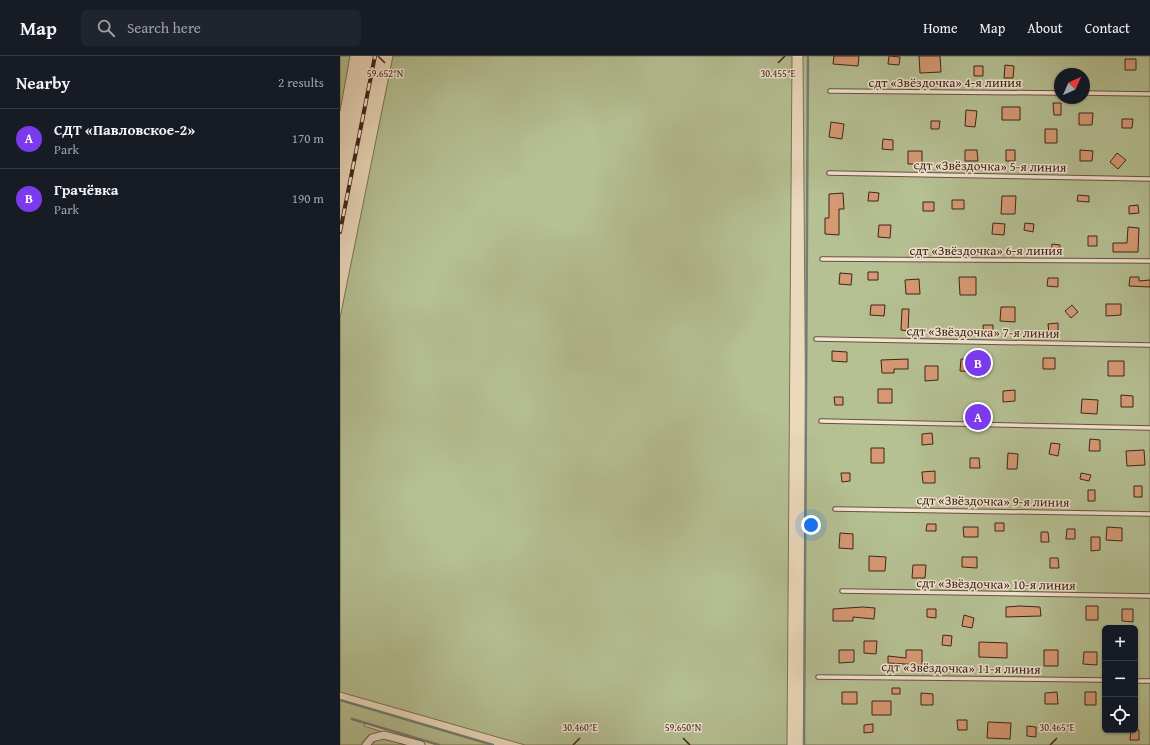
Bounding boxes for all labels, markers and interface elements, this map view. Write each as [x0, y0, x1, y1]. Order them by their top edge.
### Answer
search box [81, 10, 361, 46]
text: Map [20, 14, 57, 42]
icon: search [95, 17, 117, 39]
text: Search here [127, 17, 201, 38]
text: Home [923, 18, 958, 38]
text: Map [980, 18, 1005, 38]
text: About [1027, 18, 1063, 38]
text: Contact [1085, 18, 1130, 38]
text: 59.652°N [367, 66, 404, 81]
text: 30.455°E [760, 66, 796, 81]
north arrow [1054, 68, 1090, 104]
text: Nearby [16, 70, 70, 95]
text: 2 results [278, 73, 324, 92]
street label: сдт «Звёздочка» 4-я линия [868, 73, 1022, 92]
text: СДТ «Павловское-2» [54, 119, 195, 140]
text: A [25, 129, 33, 148]
text: 170 m [292, 129, 324, 148]
text: Park [54, 140, 79, 159]
street label: сдт «Звёздочка» 5-я линия [913, 155, 1067, 177]
text: Грачёвка [54, 179, 118, 200]
text: B [25, 189, 33, 208]
text: 190 m [292, 189, 324, 208]
text: Park [54, 200, 79, 219]
street label: сдт «Звёздочка» 6-я линия [909, 241, 1063, 260]
street label: сдт «Звёздочка» 7-я линия [906, 321, 1060, 343]
pin: B [965, 348, 991, 378]
pin: A [965, 402, 991, 432]
street label: сдт «Звёздочка» 9-я линия [916, 490, 1070, 512]
your location [801, 515, 821, 535]
street label: сдт «Звёздочка» 10-я линия [916, 573, 1076, 595]
map controls [1102, 625, 1138, 733]
button: + [1102, 625, 1138, 661]
street label: сдт «Звёздочка» 11-я линия [881, 657, 1041, 679]
button: − [1102, 661, 1138, 697]
button: locate [1102, 697, 1138, 733]
text: 30.460°E [562, 720, 598, 735]
text: 59.650°N [665, 720, 702, 735]
text: 30.465°E [1039, 720, 1075, 735]

